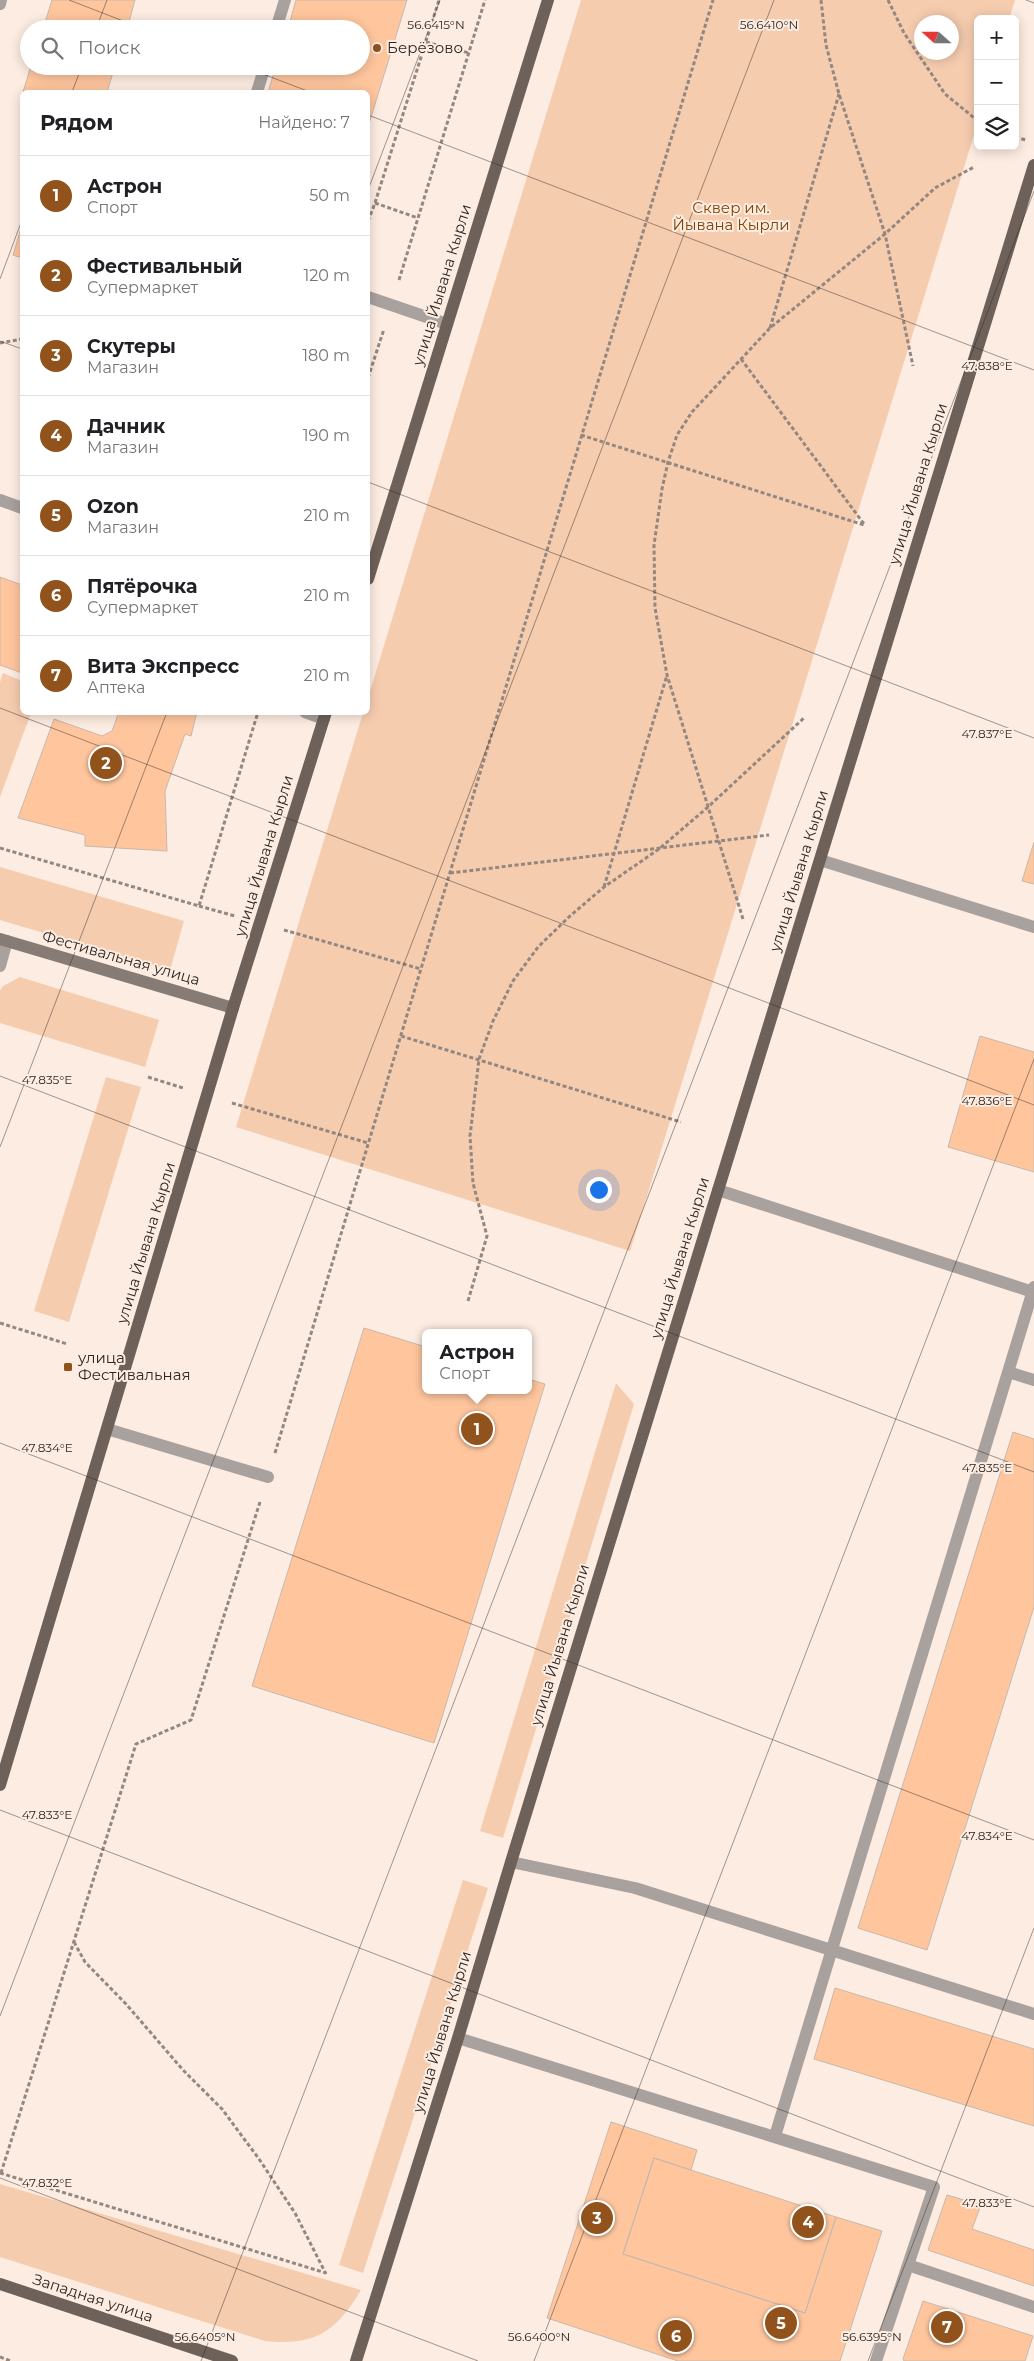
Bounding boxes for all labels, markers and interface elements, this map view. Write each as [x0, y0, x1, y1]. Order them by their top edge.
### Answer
north arrow [914, 15, 959, 60]
map controls [974, 15, 1019, 150]
button: + [974, 15, 1019, 60]
text: 56.6415°N [407, 17, 465, 32]
text: 56.6410°N [740, 17, 798, 32]
search box [20, 20, 370, 75]
icon: search [38, 34, 66, 62]
text: Поиск [78, 36, 141, 59]
place label: Берёзово [387, 38, 463, 57]
marker: Берёзово [371, 42, 383, 54]
button: − [974, 60, 1019, 105]
button: layers [974, 105, 1019, 150]
text: Рядом [40, 110, 113, 135]
text: Найдено: 7 [258, 113, 350, 132]
text: Астрон [87, 175, 162, 198]
text: 1 [53, 186, 59, 205]
text: 50 m [309, 186, 350, 205]
text: Спорт [87, 198, 138, 217]
park label: Сквер им. Йывана Кырли [672, 198, 790, 234]
street label: улица Йывана Кырли [408, 202, 475, 369]
text: Фестивальный [87, 255, 243, 278]
text: 2 [51, 266, 61, 285]
text: 120 m [303, 266, 350, 285]
text: Супермаркет [87, 278, 198, 297]
text: Скутеры [87, 335, 176, 358]
text: 3 [51, 346, 61, 365]
text: 180 m [302, 346, 350, 365]
text: Магазин [87, 358, 159, 377]
text: 47.838°E [961, 358, 1013, 373]
street label: улица Йывана Кырли [884, 401, 951, 568]
text: Дачник [87, 415, 165, 438]
text: 4 [50, 426, 62, 445]
text: 190 m [303, 426, 350, 445]
text: Магазин [87, 438, 159, 457]
text: Ozon [87, 495, 139, 518]
text: 5 [51, 506, 61, 525]
text: 210 m [303, 506, 350, 525]
text: Магазин [87, 518, 159, 537]
text: Пятёрочка [87, 575, 197, 598]
text: 6 [51, 586, 61, 605]
text: 210 m [303, 586, 350, 605]
text: Супермаркет [87, 598, 198, 617]
text: Вита Экспресс [87, 655, 239, 678]
text: 7 [51, 666, 61, 685]
text: 210 m [303, 666, 350, 685]
text: Аптека [87, 678, 145, 697]
text: 47.837°E [962, 726, 1012, 741]
pin: 2 [90, 744, 122, 782]
street label: улица Йывана Кырли [230, 773, 297, 940]
street label: улица Йывана Кырли [765, 788, 832, 955]
street label: Фестивальная улица [40, 926, 202, 989]
text: 47.835°E [22, 1072, 72, 1087]
text: 47.836°E [962, 1093, 1012, 1108]
street label: улица Йывана Кырли [112, 1160, 179, 1327]
street label: улица Йывана Кырли [646, 1175, 713, 1342]
your location [586, 1177, 612, 1203]
popup [422, 1329, 532, 1394]
text: Астрон [439, 1341, 515, 1364]
place label: улица Фестивальная [77, 1348, 191, 1384]
marker: улица Фестивальная [62, 1361, 74, 1373]
text: Спорт [439, 1364, 490, 1383]
pin: 1 [461, 1410, 493, 1448]
text: 47.834°E [21, 1440, 73, 1455]
text: 47.835°E [962, 1460, 1012, 1475]
street label: улица Йывана Кырли [526, 1562, 593, 1729]
text: 47.833°E [22, 1807, 72, 1822]
text: 47.834°E [961, 1828, 1013, 1843]
street label: улица Йывана Кырли [408, 1949, 475, 2116]
text: 47.832°E [22, 2175, 72, 2190]
text: 47.833°E [962, 2195, 1012, 2210]
pin: 3 [581, 2199, 613, 2237]
pin: 4 [792, 2203, 824, 2241]
street label: Западная улица [31, 2269, 156, 2326]
pin: 5 [765, 2304, 797, 2342]
pin: 7 [931, 2308, 963, 2346]
pin: 6 [660, 2317, 692, 2355]
text: 56.6405°N [174, 2329, 236, 2344]
text: 56.6400°N [508, 2329, 570, 2344]
text: 56.6395°N [842, 2329, 902, 2344]

